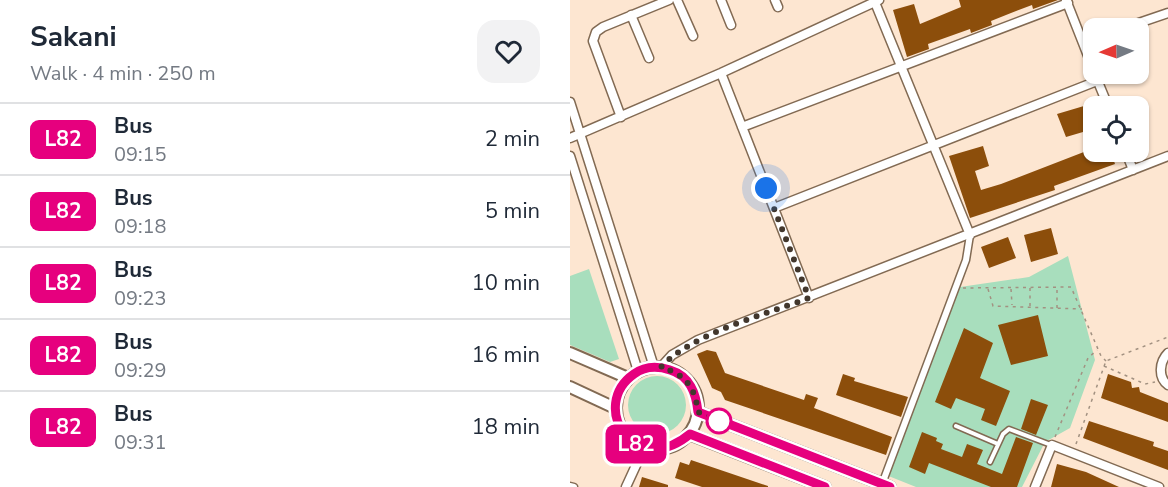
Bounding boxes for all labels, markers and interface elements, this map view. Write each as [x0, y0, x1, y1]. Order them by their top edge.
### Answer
text: Sakani [30, 18, 117, 56]
north arrow [1083, 18, 1149, 84]
map controls [1083, 18, 1149, 162]
button: heart [477, 20, 540, 83]
text: Walk · 4 min · 250 m [30, 60, 216, 87]
button: locate [1083, 96, 1149, 162]
text: Bus [114, 111, 153, 141]
text: 2 min [485, 124, 540, 154]
text: L82 [44, 125, 82, 153]
text: 09:15 [114, 141, 167, 168]
your location [751, 173, 781, 203]
text: Bus [114, 183, 153, 213]
text: 5 min [485, 196, 540, 226]
text: L82 [44, 197, 82, 225]
text: 09:18 [114, 213, 167, 240]
text: Bus [114, 255, 153, 285]
text: 10 min [472, 268, 540, 298]
text: L82 [44, 269, 82, 297]
text: 09:23 [114, 285, 167, 312]
text: Bus [114, 327, 153, 357]
text: 16 min [472, 340, 540, 370]
text: L82 [44, 341, 82, 369]
text: 09:29 [114, 357, 167, 384]
text: Bus [114, 399, 153, 429]
unlabelled marker [706, 408, 732, 434]
text: 18 min [472, 412, 540, 442]
text: L82 [44, 413, 82, 441]
line badge: L82 [602, 424, 670, 464]
text: 09:31 [114, 429, 167, 456]
text: L82 [617, 430, 655, 458]

